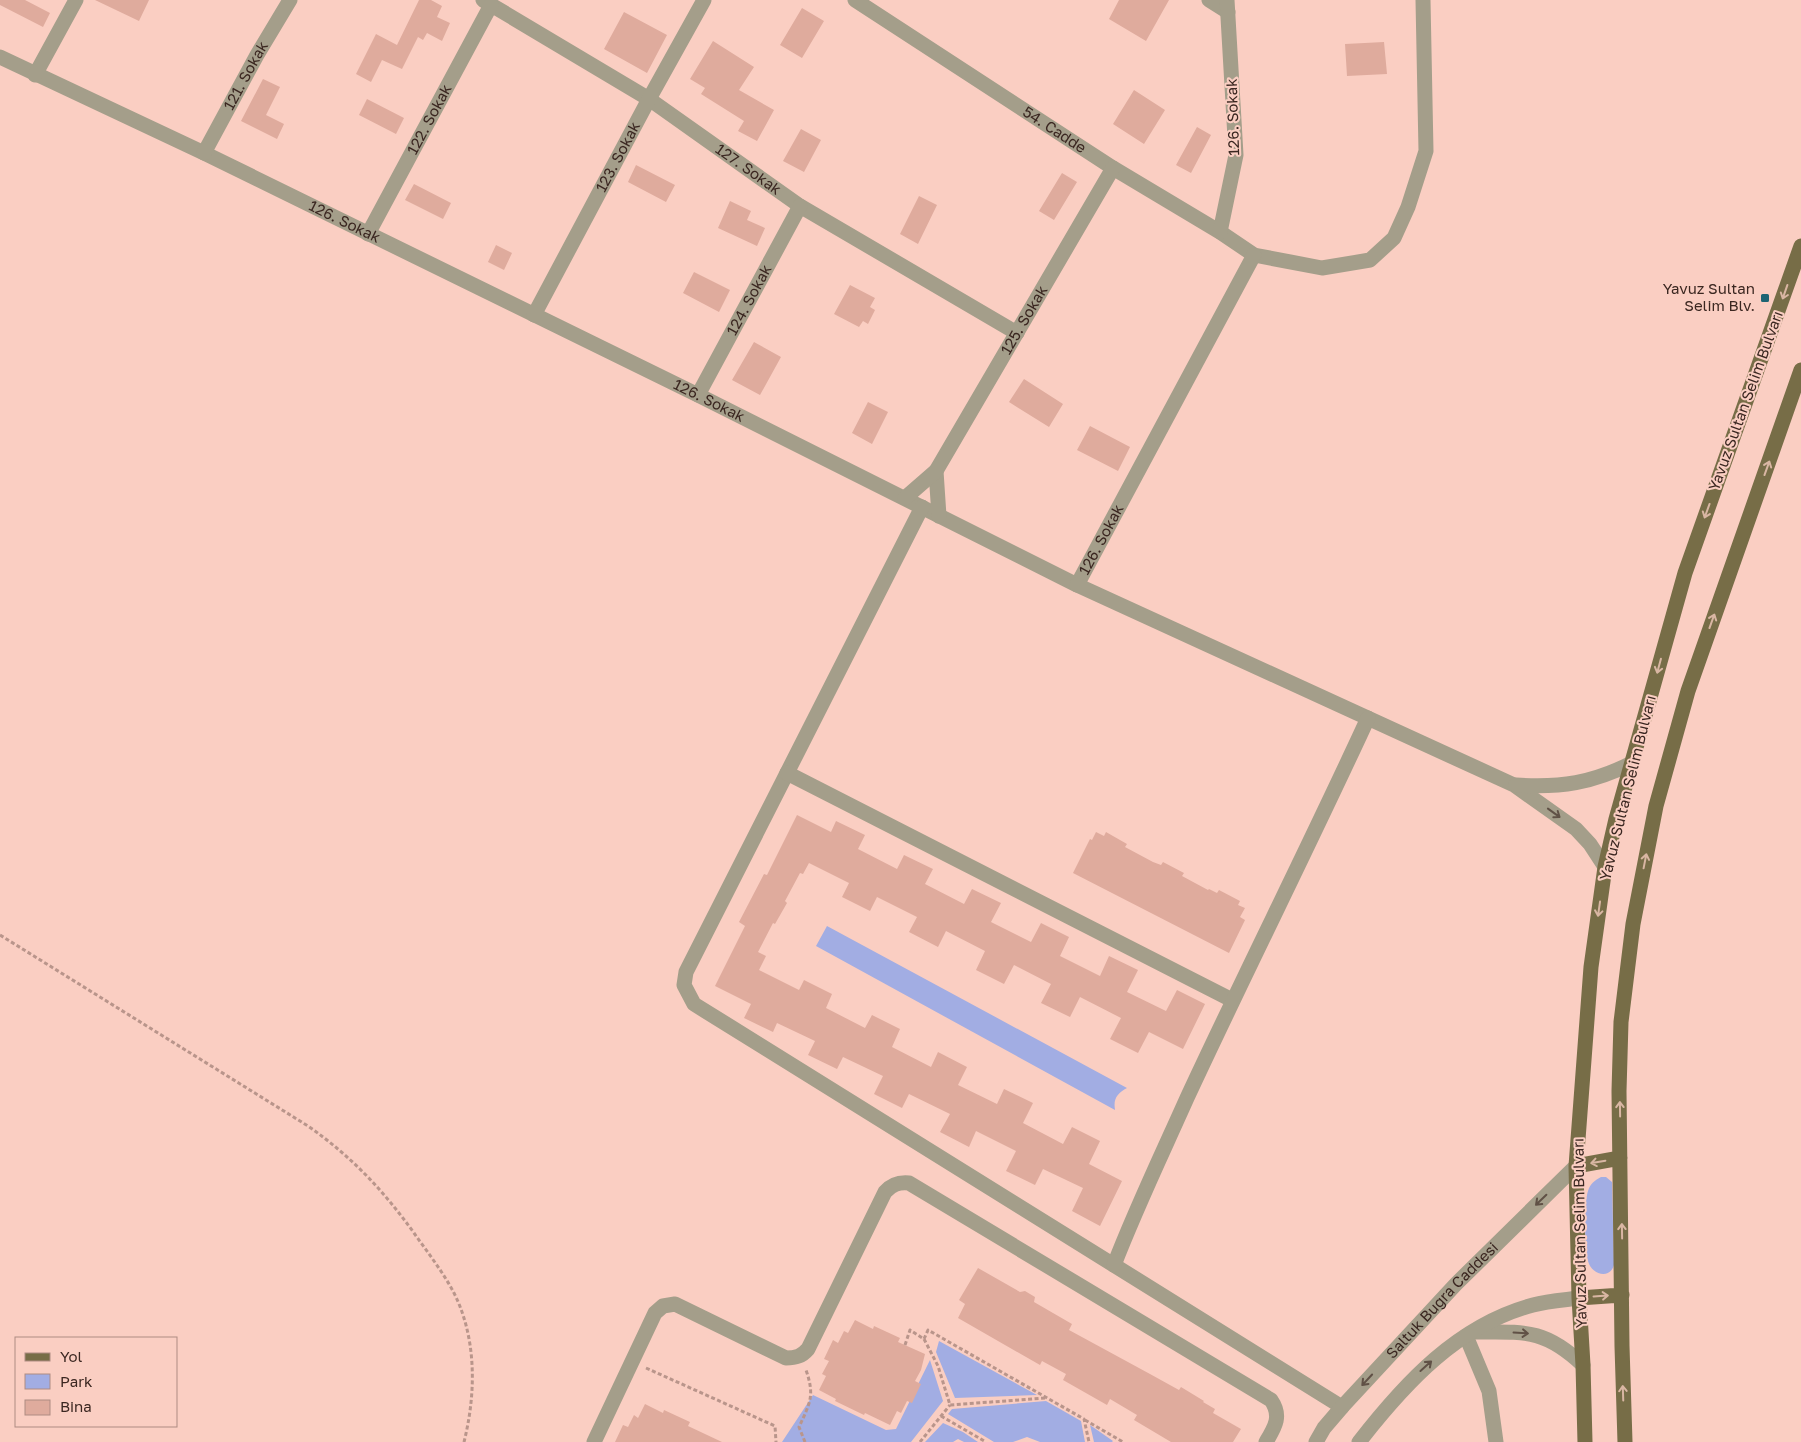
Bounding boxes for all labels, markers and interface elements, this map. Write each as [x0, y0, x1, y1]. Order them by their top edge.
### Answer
street label: 121. Sokak [219, 37, 271, 113]
street label: 126. Sokak [1222, 78, 1242, 156]
street label: 122. Sokak [403, 80, 455, 157]
street label: 54. Cadde [1020, 102, 1090, 156]
street label: 123. Sokak [591, 118, 644, 195]
street label: 127. Sokak [713, 139, 786, 198]
street label: 126. Sokak [306, 196, 384, 246]
street label: 124. Sokak [722, 261, 775, 338]
place label: Yavuz Sultan Selim Blv. [1663, 279, 1755, 314]
street label: 125. Sokak [996, 281, 1051, 357]
one-way arrow [1780, 284, 1789, 299]
marker: Yavuz Sultan Selim Blv. [1759, 292, 1771, 304]
street label: Yavuz Sultan Selim Bulvarı [1704, 308, 1786, 493]
street label: 126. Sokak [671, 375, 749, 425]
one-way arrow [1762, 460, 1772, 476]
street label: 126. Sokak [1074, 500, 1127, 577]
one-way arrow [1702, 503, 1711, 519]
one-way arrow [1708, 613, 1717, 629]
one-way arrow [1654, 658, 1664, 674]
street label: Yavuz Sultan Selim Bulvarı [1595, 693, 1659, 882]
one-way arrow [1547, 808, 1561, 818]
one-way arrow [1641, 854, 1650, 870]
one-way arrow [1594, 900, 1604, 916]
one-way arrow [1615, 1102, 1625, 1118]
street label: Yavuz Sultan Selim Bulvarı [1568, 1138, 1590, 1328]
one-way arrow [1590, 1157, 1606, 1167]
one-way arrow [1535, 1193, 1547, 1205]
one-way arrow [1617, 1223, 1626, 1239]
street label: Saltuk Buğra Caddesi [1382, 1238, 1501, 1362]
one-way arrow [1592, 1292, 1608, 1301]
one-way arrow [1512, 1328, 1528, 1337]
legend [15, 1337, 178, 1427]
text: Yol [60, 1347, 82, 1365]
one-way arrow [1419, 1360, 1432, 1372]
text: Park [60, 1372, 93, 1390]
one-way arrow [1361, 1373, 1373, 1386]
one-way arrow [1619, 1386, 1628, 1402]
text: Bina [60, 1397, 92, 1415]

